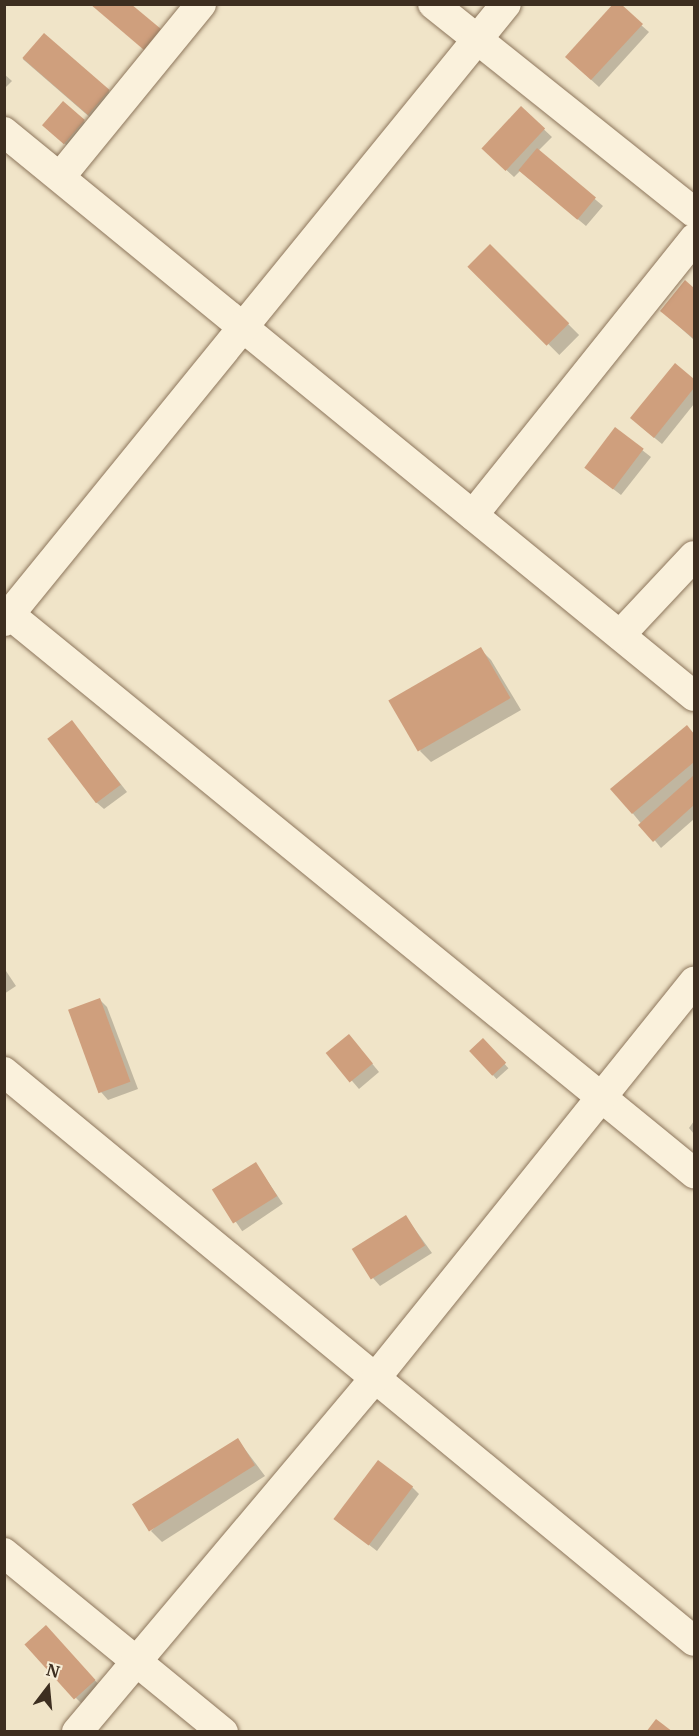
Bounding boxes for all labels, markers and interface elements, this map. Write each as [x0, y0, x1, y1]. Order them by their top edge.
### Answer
north arrow [18, 1658, 78, 1718]
text: N [44, 1659, 62, 1682]

